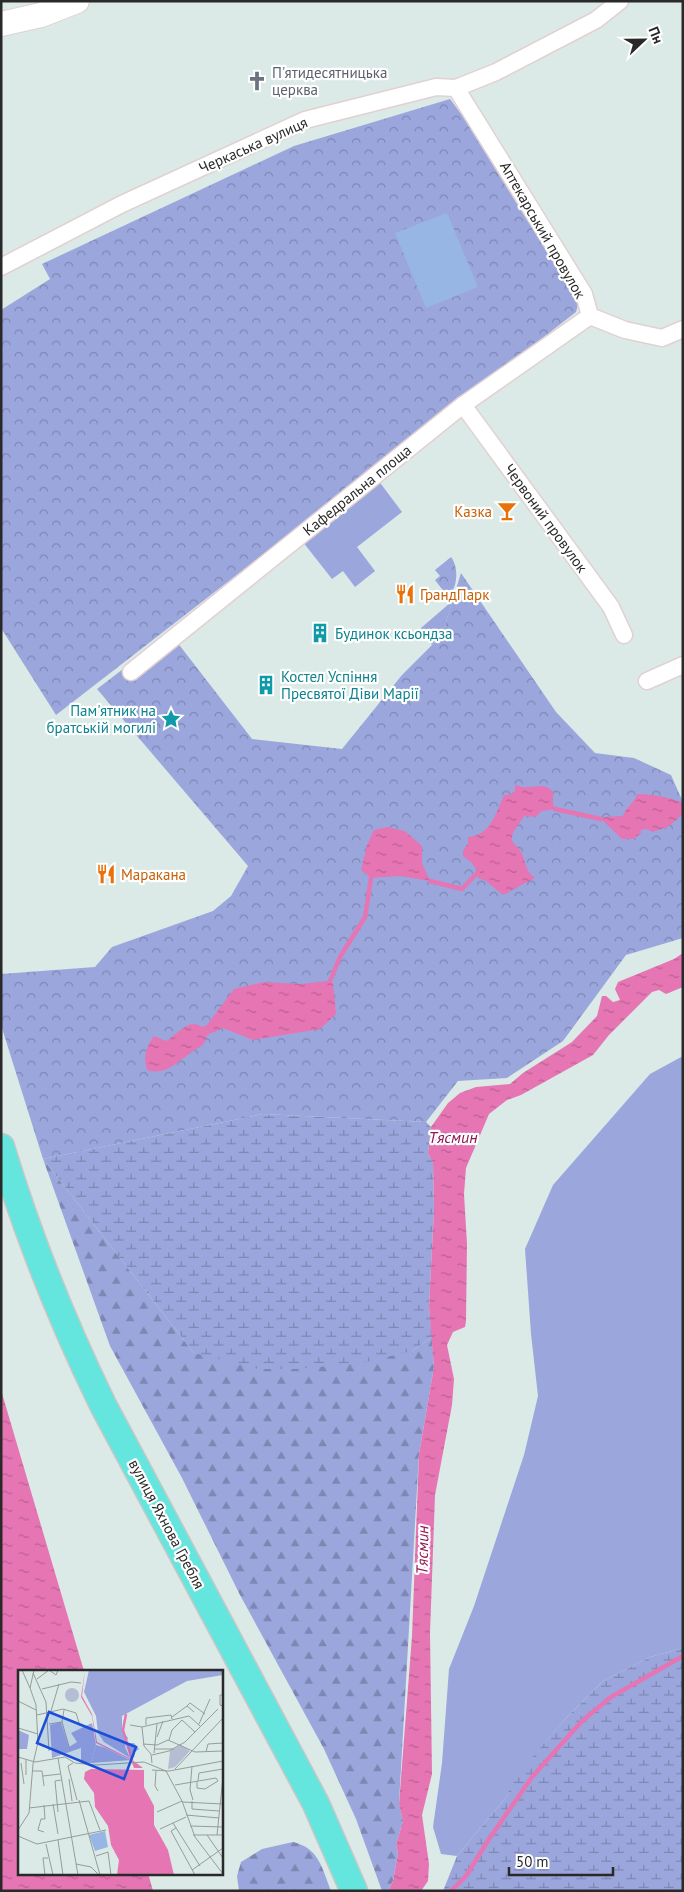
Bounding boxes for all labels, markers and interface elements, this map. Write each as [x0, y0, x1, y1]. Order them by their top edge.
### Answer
north arrow [619, 15, 669, 65]
text: Пн [645, 24, 667, 46]
place label: П'ятидесятницька церква [272, 63, 387, 99]
church icon: П'ятидесятницька церква [246, 70, 268, 92]
street label: Черкаська вулиця [196, 113, 310, 177]
street label: Аптекарський провулок [496, 158, 590, 303]
street label: Кафедральна площа [299, 440, 415, 540]
street label: Червоний провулок [500, 460, 592, 577]
bar icon: Казка [496, 500, 518, 522]
place label: Казка [454, 502, 492, 521]
restaurant icon: ГрандПарк [394, 583, 416, 605]
place label: ГрандПарк [420, 585, 490, 604]
building icon: Будинок ксьондза [309, 622, 331, 644]
place label: Будинок ксьондза [335, 624, 453, 643]
place label: Костел Успіння Пресвятої Діви Марії [281, 667, 419, 703]
building icon: Костел Успіння Пресвятої Діви Марії [255, 674, 277, 696]
place label: Пам'ятник на братській могилі [47, 701, 156, 737]
place icon: Пам'ятник на братській могилі [160, 708, 182, 730]
restaurant icon: Маракана [95, 863, 117, 885]
place label: Маракана [121, 865, 186, 884]
water label: Тясмин [428, 1127, 478, 1147]
street label: вулиця Яхнова Гребля [125, 1456, 209, 1592]
water label: Тясмин [412, 1525, 432, 1575]
inset map [18, 1670, 222, 1874]
scale bar [509, 1844, 613, 1876]
text: 50 m [516, 1852, 549, 1871]

